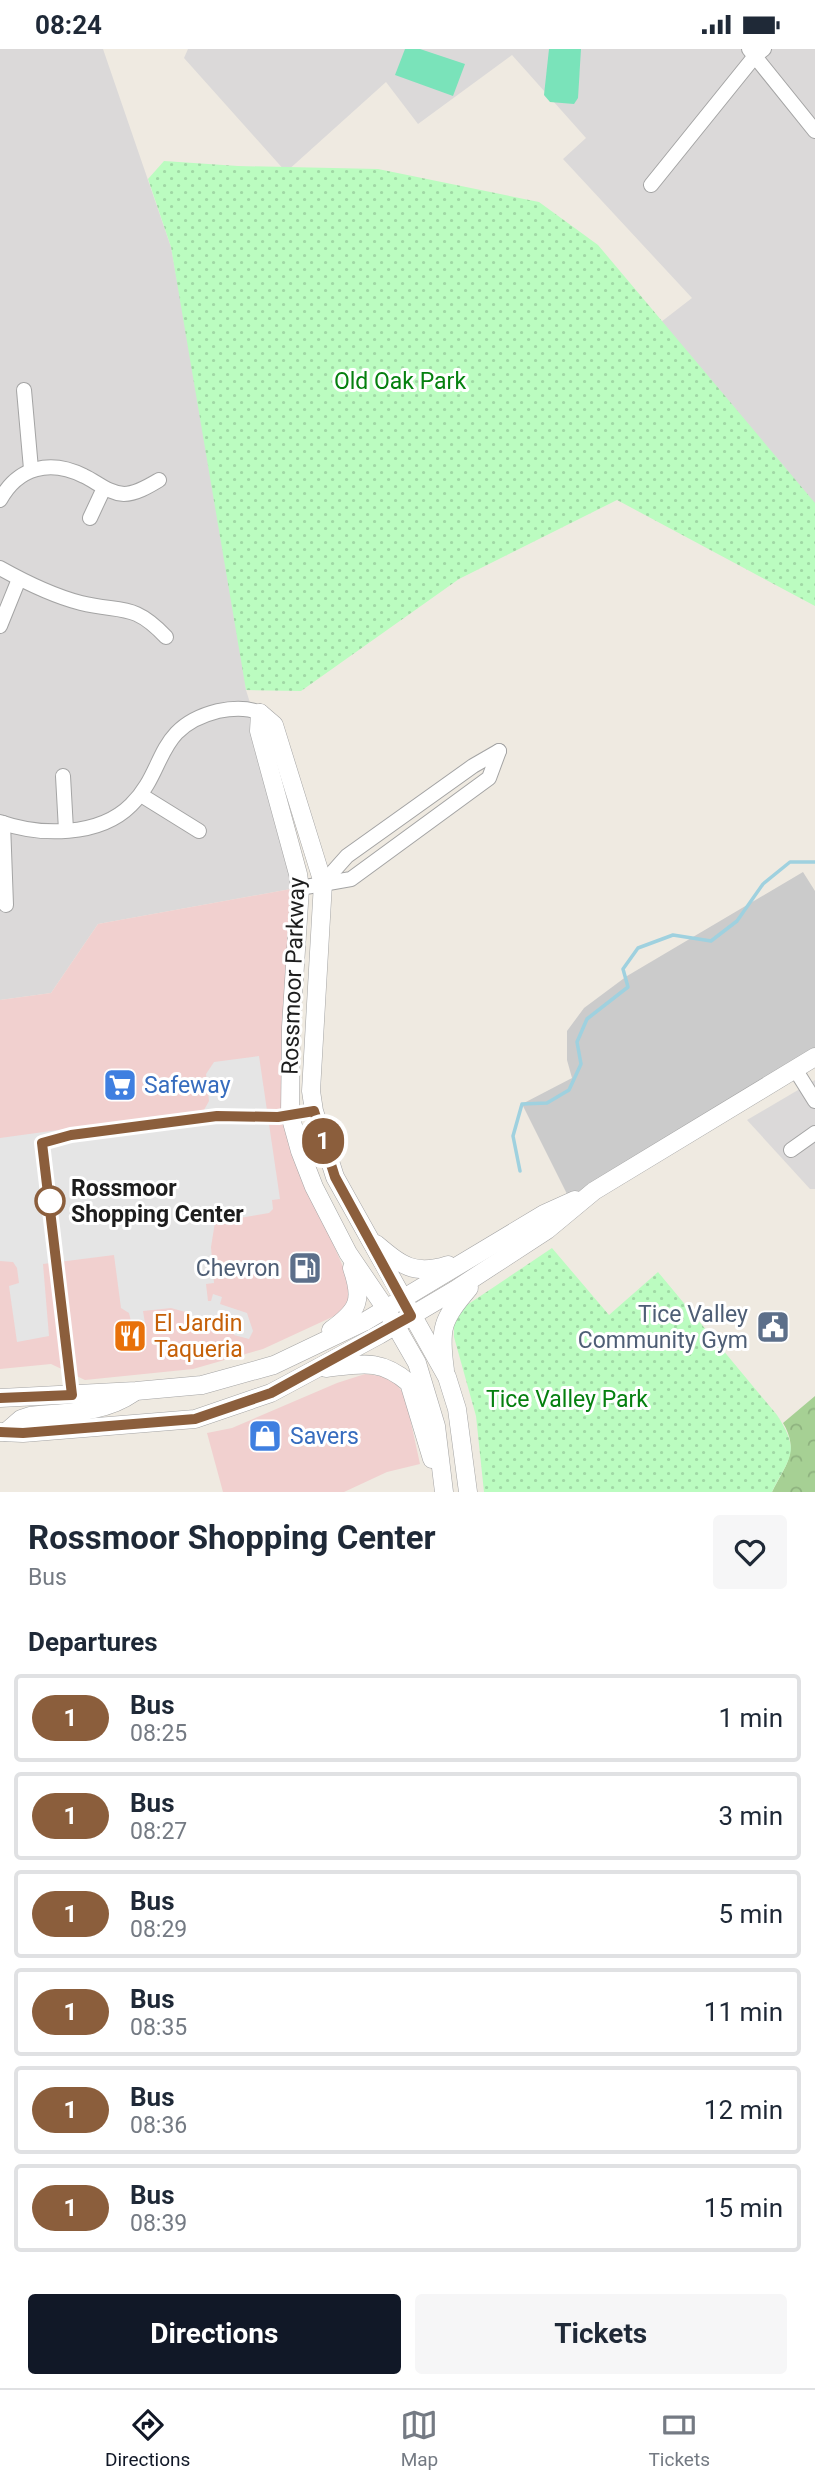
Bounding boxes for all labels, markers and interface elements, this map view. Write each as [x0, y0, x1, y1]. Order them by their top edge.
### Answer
text: 08:24 [35, 10, 102, 40]
park label: Old Oak Park [334, 368, 466, 395]
street label: Rossmoor Parkway [277, 877, 310, 1075]
supermarket icon: Safeway [101, 1066, 139, 1104]
place label: Safeway [144, 1072, 231, 1099]
line badge: 1 [300, 1118, 346, 1164]
text: 1 [316, 1127, 330, 1155]
place label: Rossmoor Shopping Center [71, 1175, 244, 1228]
marker: Rossmoor Shopping Center [35, 1186, 65, 1216]
fuel station icon: Chevron [286, 1249, 324, 1287]
place label: Chevron [196, 1255, 280, 1282]
place label: Tice Valley Community Gym [578, 1301, 748, 1354]
public building icon: Tice Valley Community Gym [754, 1308, 792, 1346]
place label: El Jardin Taqueria [154, 1310, 243, 1363]
restaurant icon: El Jardin Taqueria [111, 1317, 149, 1355]
park label: Tice Valley Park [486, 1386, 648, 1413]
shop icon: Savers [246, 1417, 284, 1455]
place label: Savers [290, 1423, 359, 1450]
button: heart [713, 1515, 787, 1589]
text: Rossmoor Shopping Center [28, 1518, 436, 1557]
text: Bus [28, 1564, 67, 1591]
text: Departures [28, 1627, 158, 1657]
text: Bus [130, 1690, 175, 1720]
text: 1 min [718, 1703, 783, 1733]
text: 1 [64, 1704, 77, 1732]
text: 08:25 [130, 1720, 187, 1747]
text: Bus [130, 1788, 175, 1818]
text: 3 min [718, 1801, 783, 1831]
text: 1 [64, 1802, 77, 1830]
text: 08:27 [130, 1818, 187, 1845]
text: Bus [130, 1886, 175, 1916]
text: 5 min [718, 1899, 783, 1929]
text: 1 [64, 1900, 77, 1928]
text: 08:29 [130, 1916, 187, 1943]
text: Bus [130, 1984, 175, 2014]
text: 11 min [704, 1997, 783, 2027]
text: 1 [64, 1998, 77, 2026]
text: 08:35 [130, 2014, 187, 2041]
text: Bus [130, 2082, 175, 2112]
text: 12 min [704, 2095, 783, 2125]
text: 1 [64, 2096, 77, 2124]
text: 08:36 [130, 2112, 187, 2139]
text: Bus [130, 2180, 175, 2210]
text: 15 min [704, 2193, 783, 2223]
text: 1 [64, 2194, 77, 2222]
text: 08:39 [130, 2210, 187, 2237]
button: Directions [28, 2294, 401, 2374]
button: Tickets [415, 2294, 787, 2374]
tab: Directions [105, 2406, 190, 2471]
tab: Map [400, 2406, 438, 2471]
tab: Tickets [649, 2406, 710, 2471]

